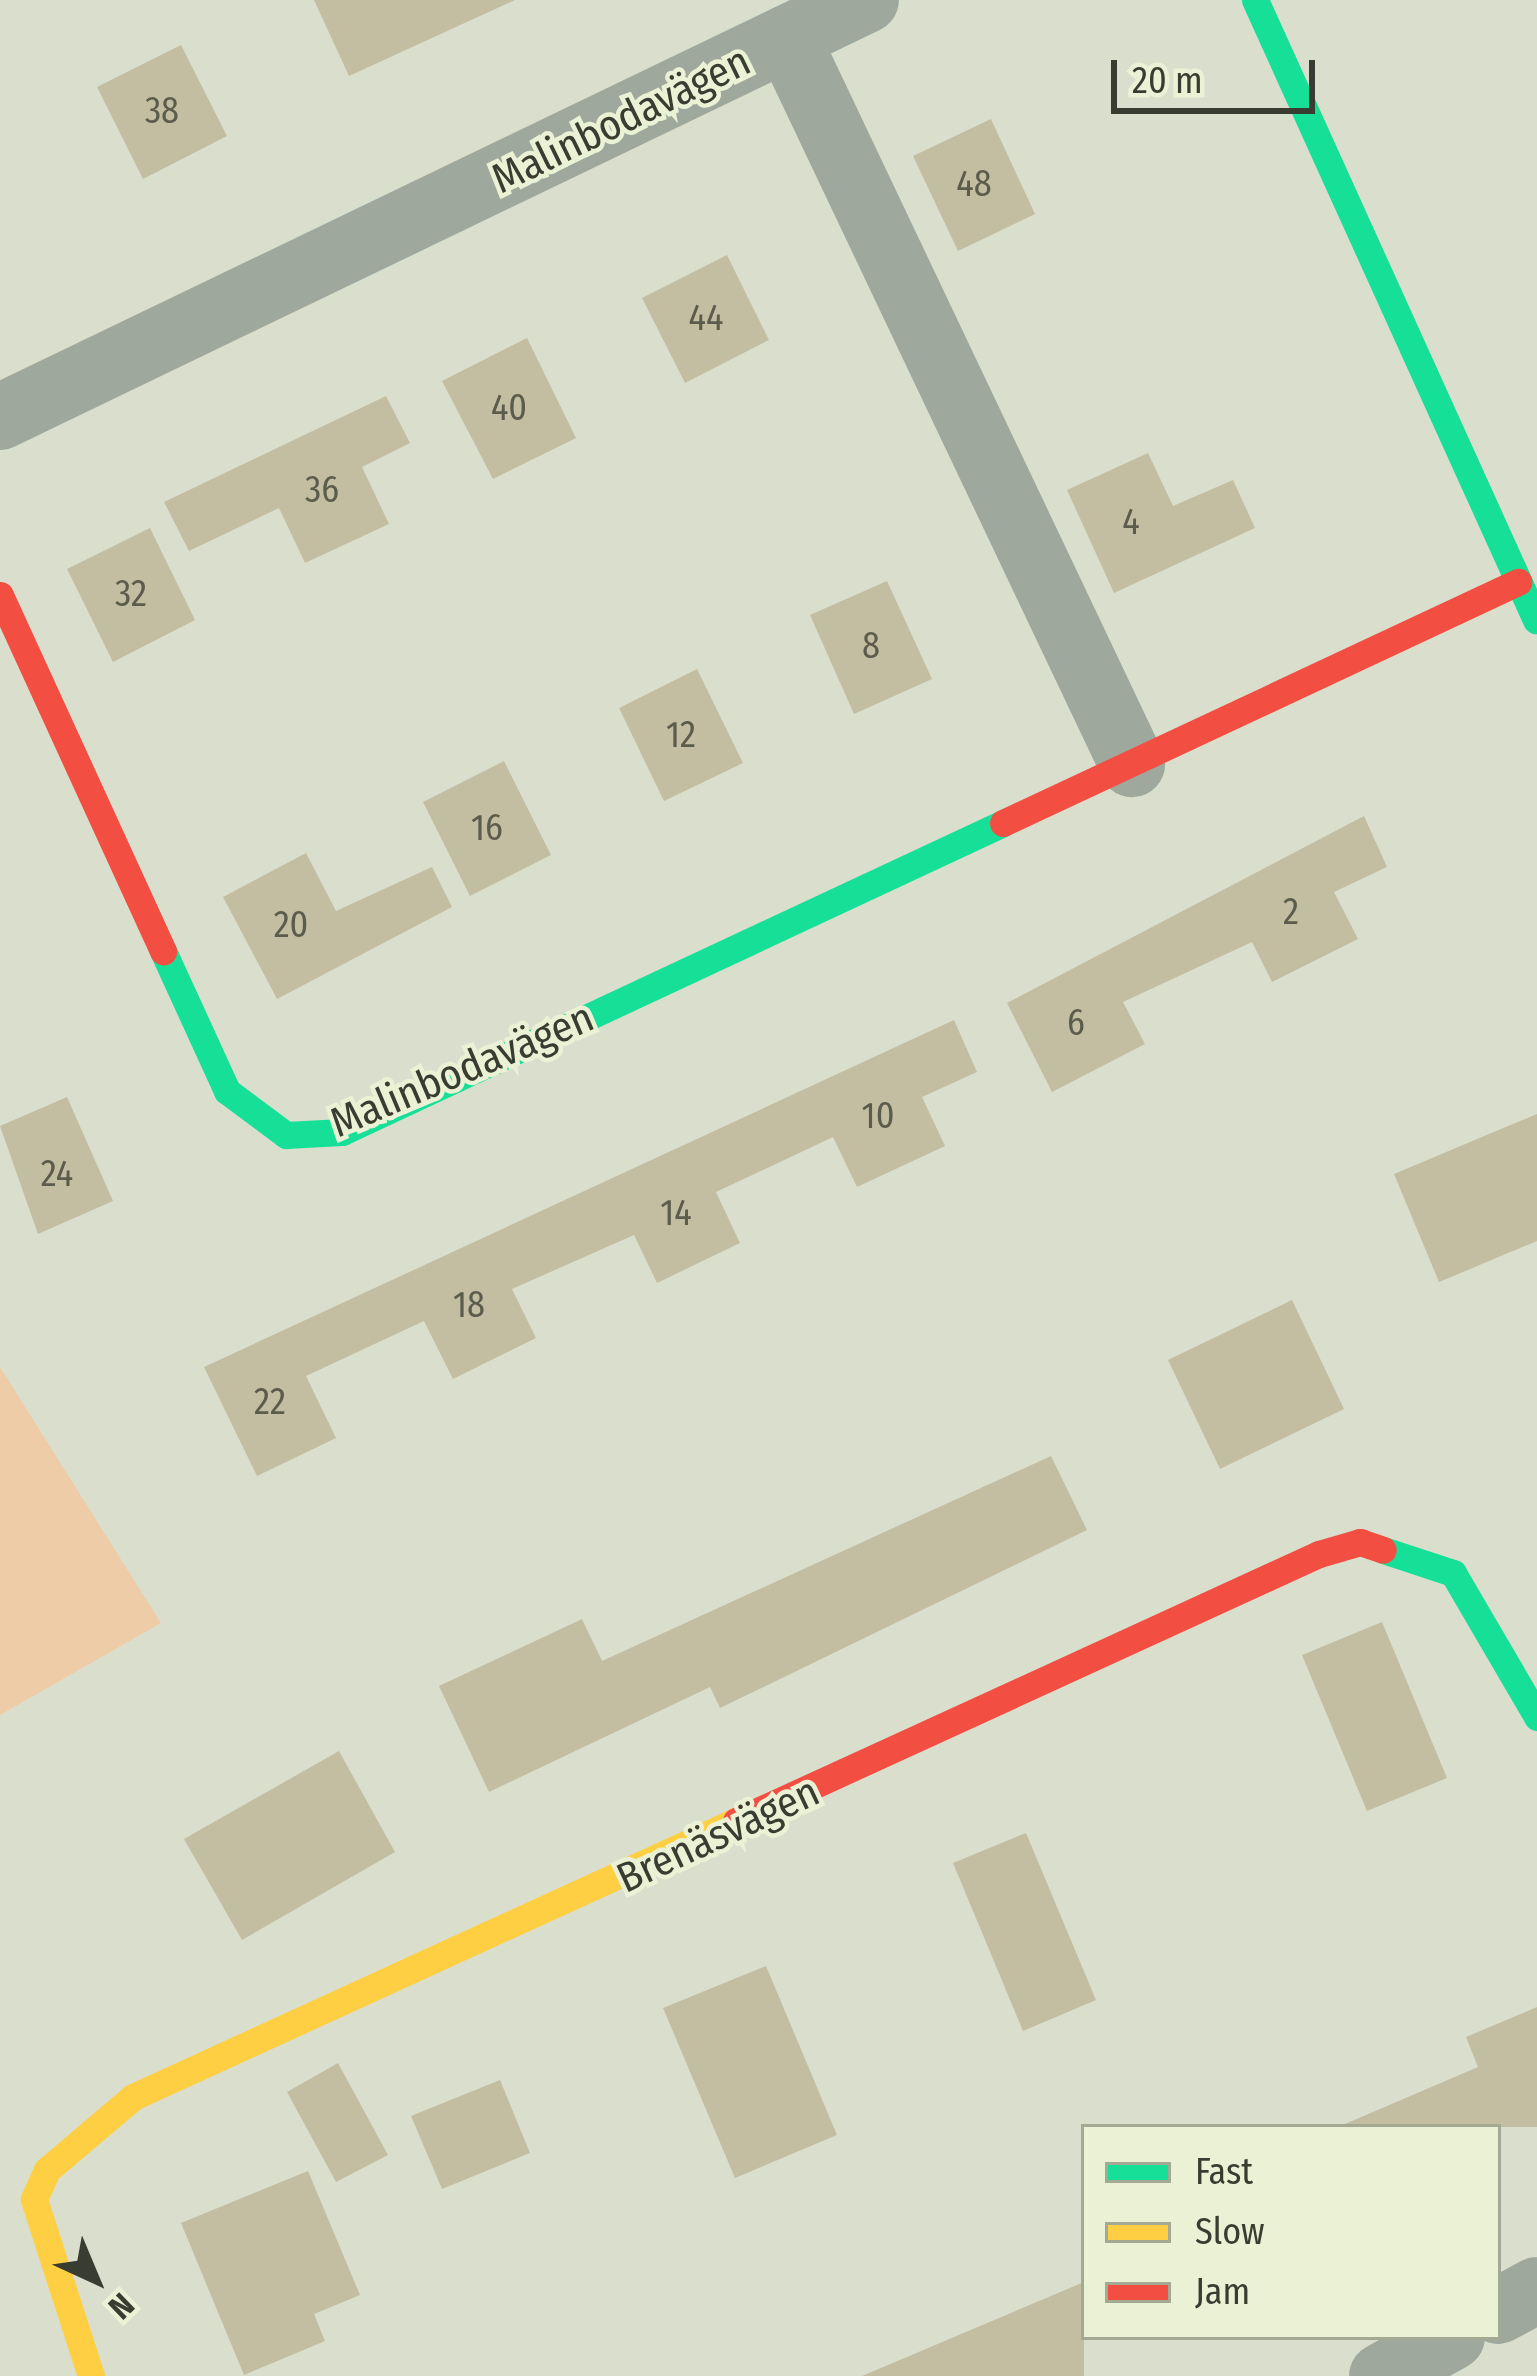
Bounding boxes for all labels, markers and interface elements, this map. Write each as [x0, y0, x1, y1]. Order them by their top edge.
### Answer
street label: Malinbodavägen [484, 36, 758, 204]
scale bar [1117, 36, 1321, 110]
text: 20 m [1132, 59, 1203, 103]
house number: 38 [145, 90, 179, 134]
house number: 48 [956, 163, 992, 207]
house number: 44 [689, 297, 723, 341]
house number: 40 [491, 387, 527, 431]
house number: 36 [305, 469, 339, 513]
house number: 4 [1122, 501, 1140, 545]
house number: 32 [115, 573, 147, 617]
house number: 8 [862, 625, 880, 669]
house number: 12 [666, 714, 696, 758]
house number: 16 [471, 807, 503, 851]
house number: 2 [1283, 891, 1299, 935]
house number: 20 [274, 904, 308, 948]
street label: Malinbodavägen [323, 992, 601, 1148]
house number: 6 [1067, 1002, 1085, 1046]
house number: 10 [862, 1095, 894, 1139]
house number: 24 [41, 1153, 73, 1197]
house number: 14 [660, 1192, 692, 1236]
house number: 18 [453, 1284, 485, 1328]
house number: 22 [254, 1381, 286, 1425]
street label: Brenäsvägen [609, 1766, 827, 1904]
legend [1081, 2124, 1501, 2340]
text: Fast [1195, 2150, 1253, 2194]
text: Slow [1195, 2210, 1265, 2254]
north arrow [36, 2220, 156, 2340]
text: Jam [1195, 2270, 1250, 2314]
text: N [100, 2285, 142, 2327]

